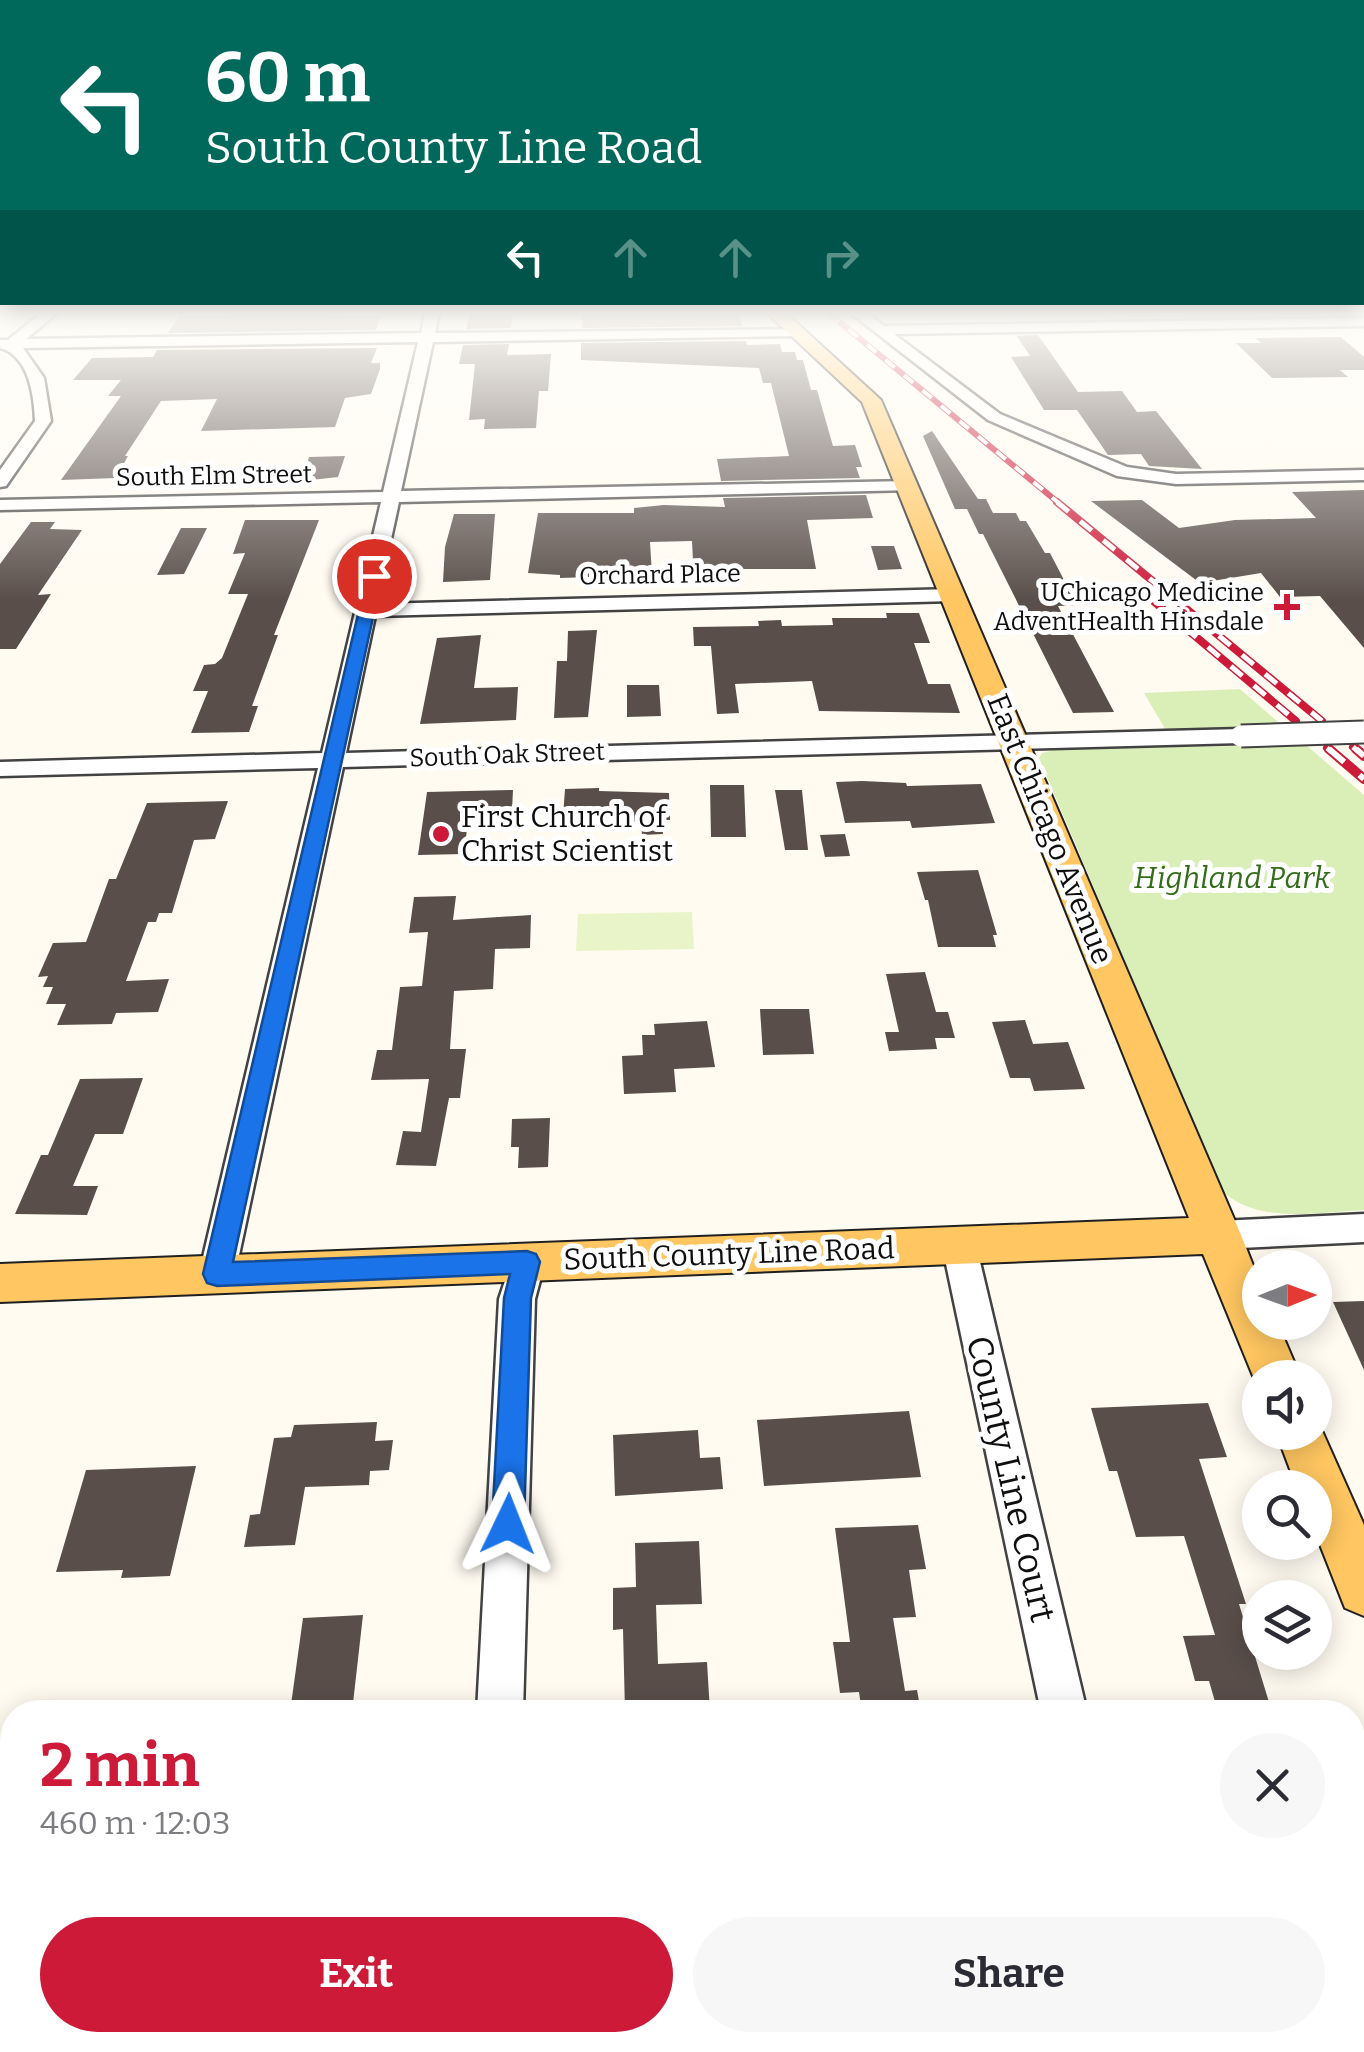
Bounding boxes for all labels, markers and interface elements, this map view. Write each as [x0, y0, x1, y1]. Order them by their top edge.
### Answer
text: 60 m [205, 36, 370, 120]
icon: left [40, 40, 170, 170]
text: South County Line Road [205, 121, 702, 175]
icon: left [498, 230, 553, 285]
icon: ahead [603, 230, 658, 285]
icon: ahead [708, 230, 763, 285]
icon: right [813, 230, 868, 285]
street label: South Elm Street [116, 459, 312, 493]
pin [332, 534, 417, 619]
icon: arrive [347, 549, 402, 604]
street label: Orchard Place [579, 559, 741, 591]
place label: UChicago Medicine AdventHealth Hinsdale [994, 578, 1264, 637]
marker: UChicago Medicine AdventHealth Hinsdale [1274, 594, 1300, 620]
street label: East Chicago Avenue [979, 689, 1121, 969]
street label: South Oak Street [409, 737, 605, 773]
place label: First Church of Christ Scientist [461, 799, 673, 869]
marker: First Church of Christ Scientist [430, 823, 452, 845]
park label: Highland Park [1134, 860, 1331, 896]
street label: South County Line Road [563, 1230, 895, 1278]
north arrow [1242, 1250, 1332, 1340]
map controls [1242, 1250, 1332, 1670]
street label: County Line Court [958, 1332, 1064, 1627]
button: sound [1242, 1360, 1332, 1450]
button: search [1242, 1470, 1332, 1560]
position arrow [456, 1472, 560, 1576]
button: layers [1242, 1580, 1332, 1670]
text: 2 min [40, 1730, 200, 1802]
button: close [1220, 1733, 1325, 1838]
text: 460 m · 12:03 [40, 1804, 230, 1842]
button: Exit [40, 1917, 673, 2032]
button: Share [693, 1917, 1325, 2032]

